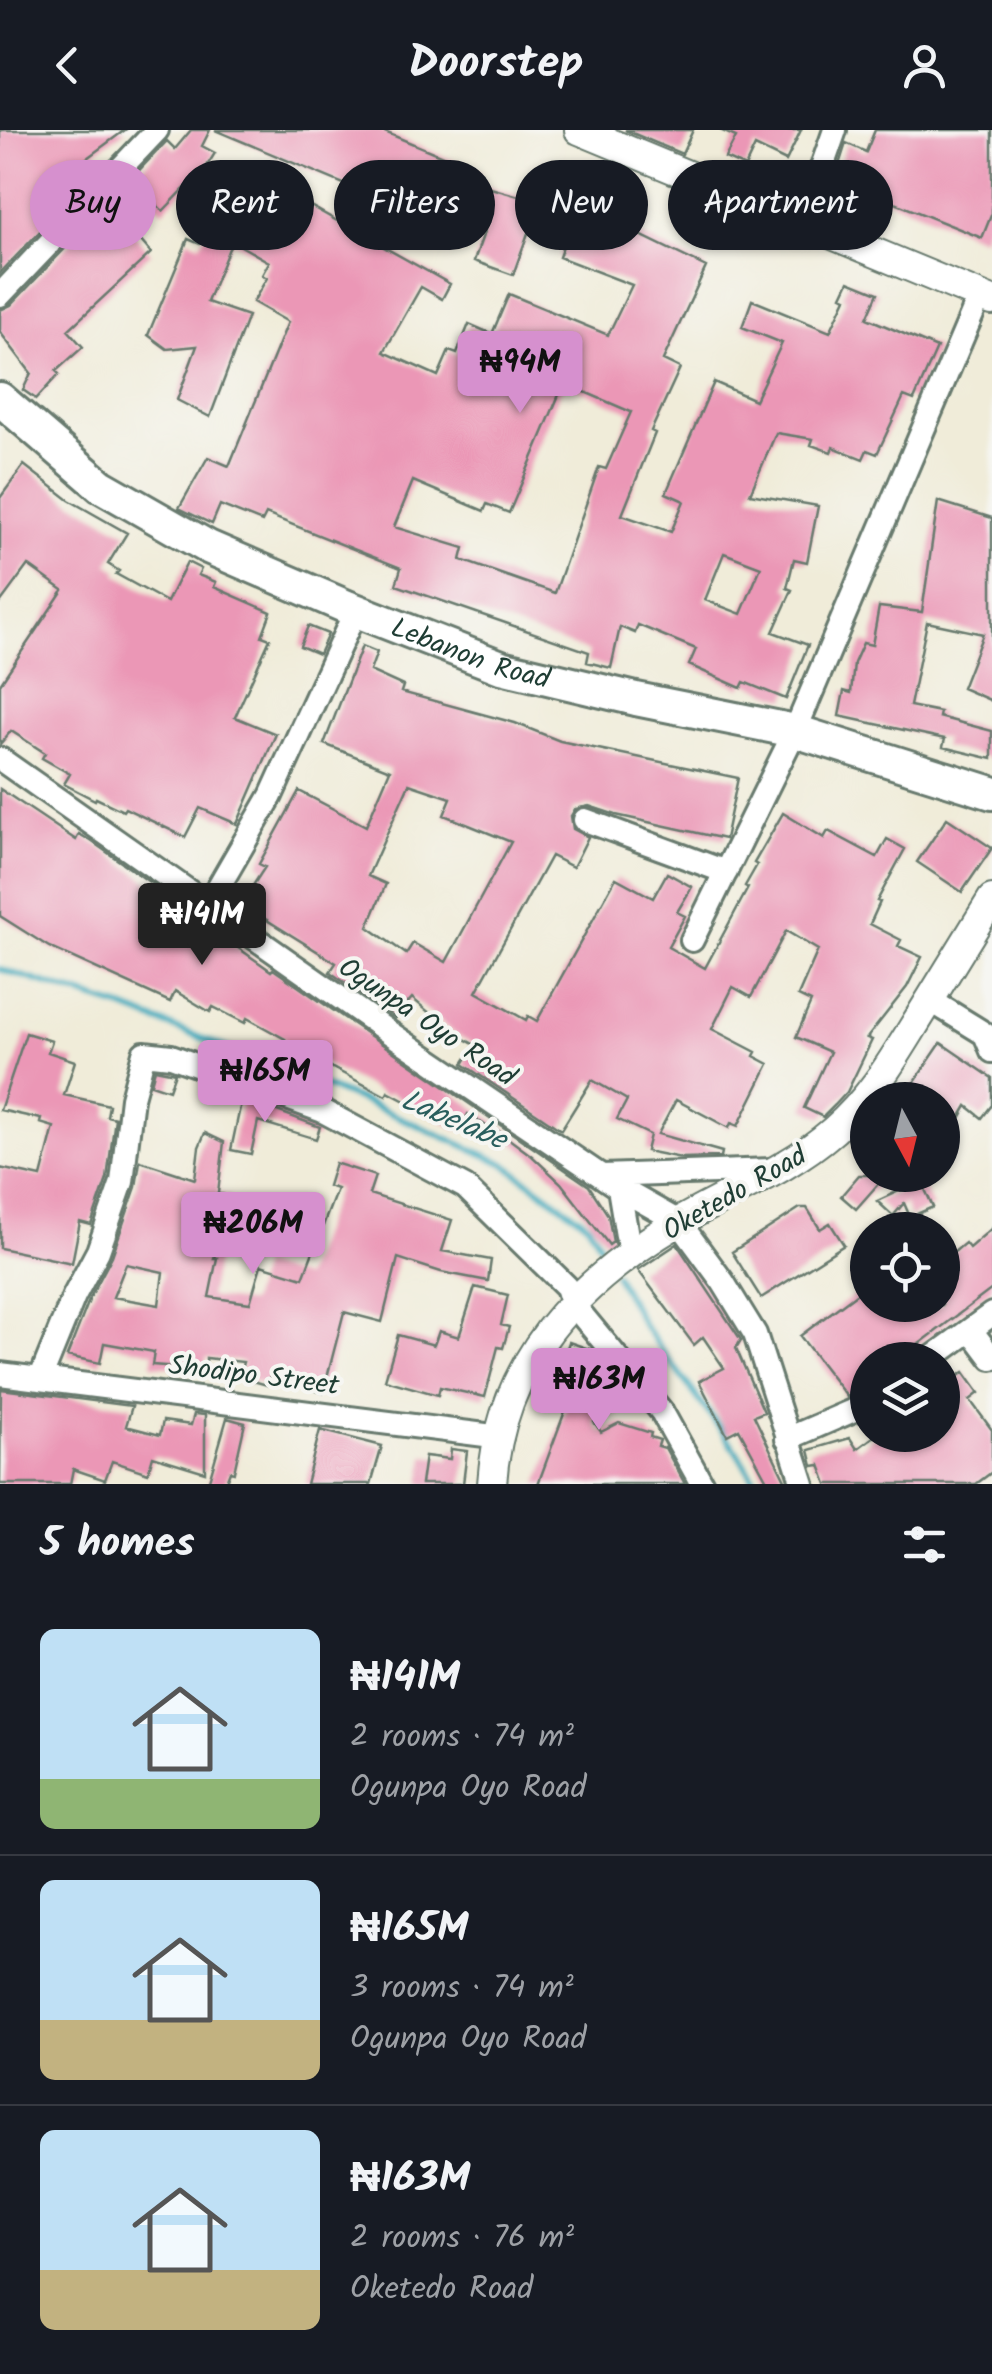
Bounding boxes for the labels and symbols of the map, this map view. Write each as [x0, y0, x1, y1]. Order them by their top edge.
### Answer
pin: ₦94M [461, 331, 579, 416]
street label: Lebanon Road [384, 606, 555, 703]
pin: ₦141M [132, 883, 272, 968]
street label: Ogunpa Oyo Road [328, 947, 526, 1100]
pin: ₦165M [195, 1040, 335, 1125]
water label: Labelabe [393, 1077, 516, 1165]
north arrow [850, 1082, 960, 1192]
street label: Oketedo Road [655, 1134, 817, 1254]
pin: ₦206M [183, 1192, 323, 1277]
street label: Shodipo Street [166, 1344, 343, 1409]
pin: ₦163M [529, 1348, 669, 1433]

